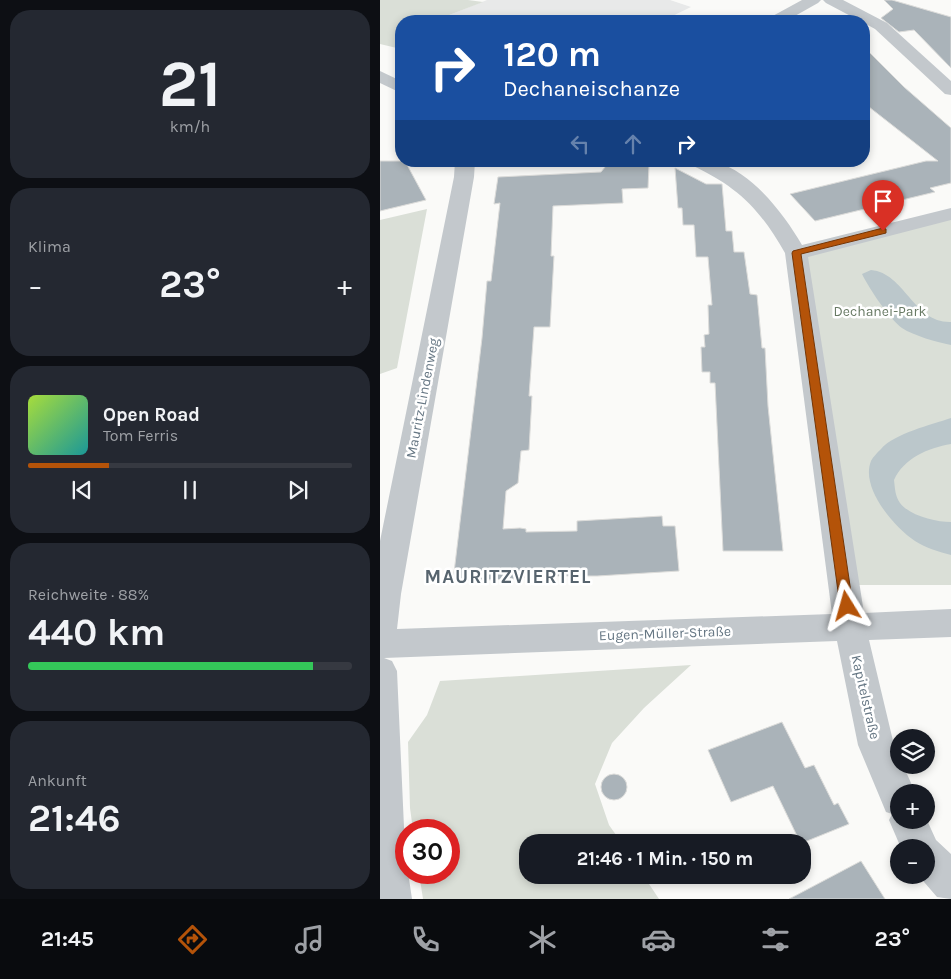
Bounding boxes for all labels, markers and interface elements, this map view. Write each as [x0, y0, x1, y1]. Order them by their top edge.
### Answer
text: 120 m [503, 34, 601, 75]
icon: right [420, 35, 485, 100]
text: 21 [159, 46, 221, 122]
text: Dechaneischanze [503, 76, 680, 102]
text: km/h [170, 117, 210, 136]
icon: left [566, 130, 594, 158]
icon: ahead [619, 130, 647, 158]
icon: right [672, 130, 700, 158]
pin [862, 180, 904, 231]
icon: arrive [869, 187, 897, 215]
text: Klima [28, 237, 71, 256]
text: 23° [159, 262, 221, 307]
text: − [28, 269, 43, 302]
text: + [337, 269, 352, 302]
park label: Dechanei-Park [834, 303, 927, 320]
street label: Mauritz-Lindenweg [402, 336, 443, 460]
text: Open Road [103, 404, 200, 426]
text: Tom Ferris [103, 426, 178, 445]
icon: previous [68, 476, 96, 504]
icon: pause [176, 476, 204, 504]
icon: next [284, 476, 312, 504]
district label: MAURITZVIERTEL [425, 566, 591, 588]
position arrow [820, 579, 872, 631]
text: Reichweite · 88% [28, 585, 149, 604]
text: 440 km [28, 610, 165, 655]
street label: Eugen-Müller-Straße [599, 623, 731, 644]
street label: Kapitelstraße [848, 653, 883, 741]
map controls [890, 729, 935, 884]
button: layers [890, 729, 935, 774]
text: Ankunft [28, 771, 87, 790]
button: + [890, 784, 935, 829]
text: 21:46 [28, 796, 120, 841]
speed limit sign: 30 [395, 819, 460, 884]
button: − [890, 839, 935, 884]
text: 21:46 · 1 Min. · 150 m [577, 848, 753, 870]
icon: directions [175, 922, 210, 957]
icon: music [292, 922, 327, 957]
icon: phone [408, 922, 443, 957]
icon: climate [525, 922, 560, 957]
icon: car [641, 922, 676, 957]
icon: filters [758, 922, 793, 957]
text: 21:45 [41, 926, 94, 952]
text: 23° [875, 926, 910, 952]

